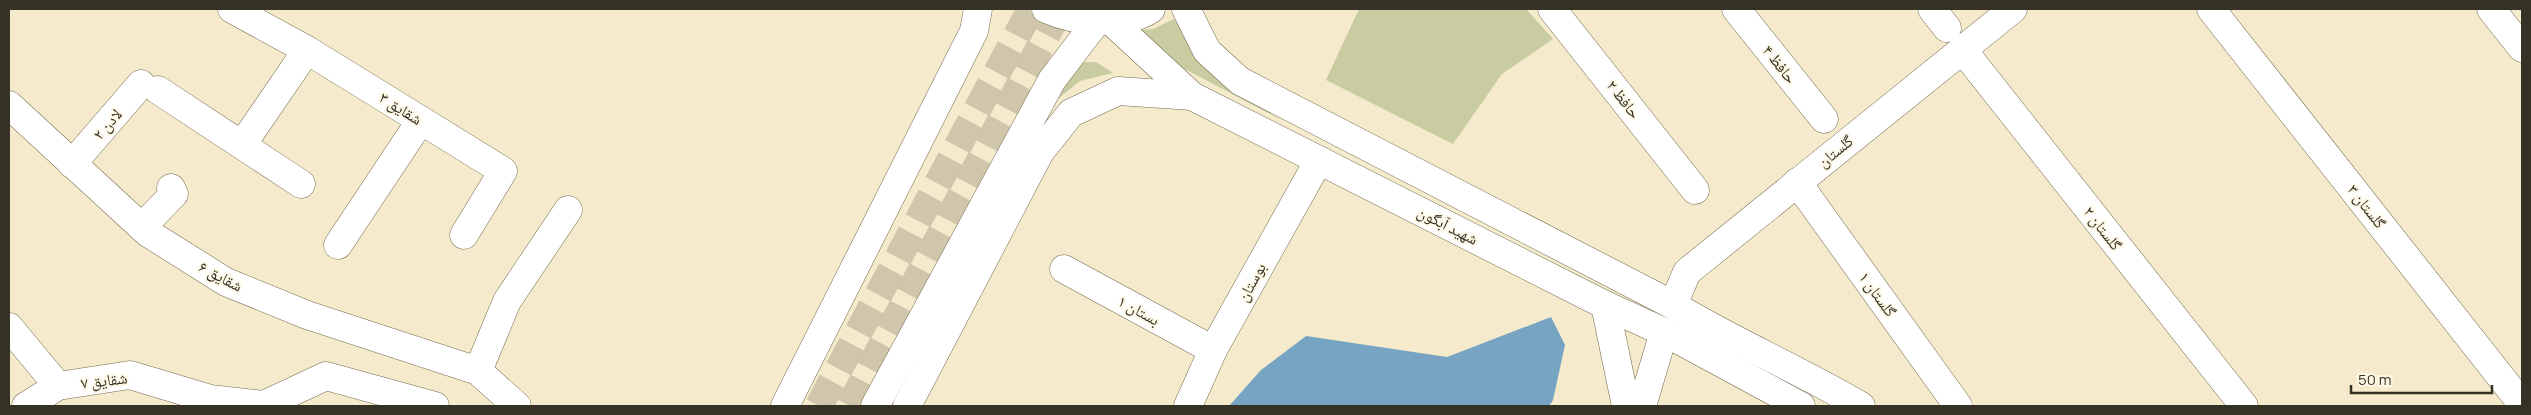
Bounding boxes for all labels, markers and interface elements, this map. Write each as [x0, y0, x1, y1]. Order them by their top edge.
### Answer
street label: حافظ ۴ [1758, 40, 1802, 88]
street label: حافظ ۲ [1602, 75, 1646, 123]
street label: شقایق ۳ [375, 86, 427, 130]
street label: لادن ۲ [87, 104, 127, 144]
street label: گلستان [1812, 130, 1858, 172]
street label: گلستان ۳ [2343, 179, 2392, 233]
street label: شهید آبگون [1414, 200, 1482, 250]
street label: گلستان ۲ [2079, 201, 2128, 255]
street label: شقایق ۶ [195, 255, 247, 297]
street label: بوستان [1231, 258, 1271, 306]
street label: گلستان ۱ [1854, 267, 1902, 321]
street label: بستان ۱ [1114, 290, 1164, 330]
scale bar [2351, 362, 2492, 394]
street label: شقایق ۷ [79, 366, 129, 394]
text: 50 m [2358, 369, 2392, 390]

